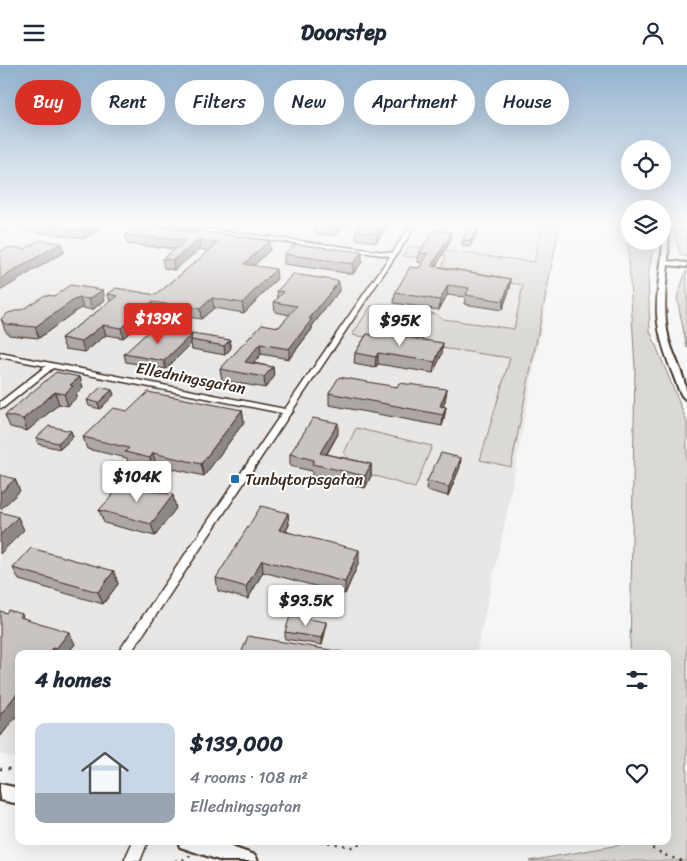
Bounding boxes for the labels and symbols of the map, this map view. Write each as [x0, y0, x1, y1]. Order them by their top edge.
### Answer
pin: $139K [123, 303, 193, 345]
pin: $95K [370, 305, 430, 347]
street label: Elledningsgatan [134, 353, 249, 403]
pin: $104K [102, 461, 172, 503]
place label: Tunbytorpsgatan [245, 465, 363, 494]
marker: Tunbytorpsgatan [229, 473, 241, 485]
pin: $93.5K [265, 585, 347, 627]

